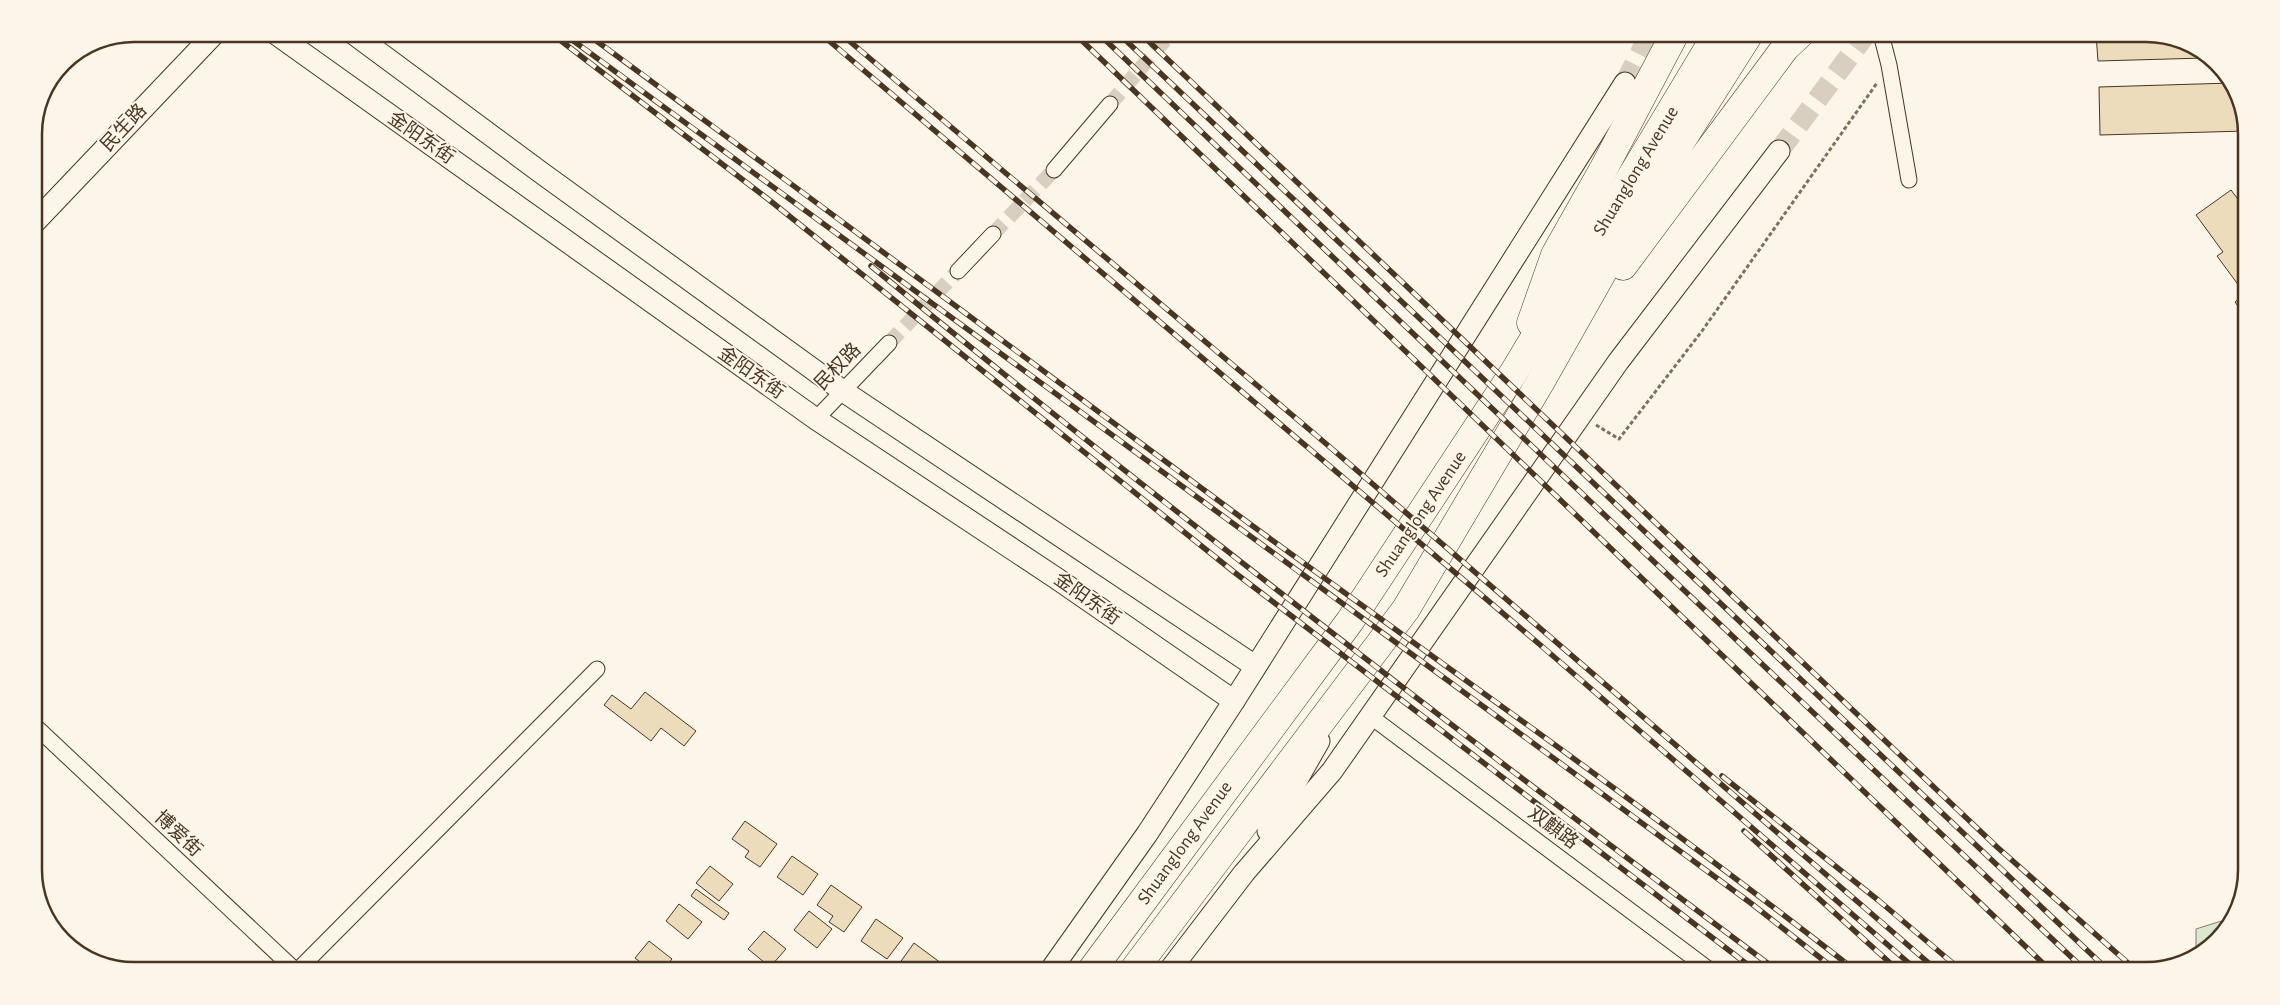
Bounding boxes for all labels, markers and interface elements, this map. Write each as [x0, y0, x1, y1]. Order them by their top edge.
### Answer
street label: 民生路 [97, 100, 150, 155]
street label: Shuanglong Avenue [1590, 103, 1682, 239]
street label: 金阳东街 [384, 107, 459, 168]
street label: 民权路 [811, 339, 865, 394]
street label: 金阳东街 [714, 342, 789, 403]
street label: Shuanglong Avenue [1372, 448, 1470, 580]
street label: 金阳东街 [1050, 568, 1125, 629]
street label: Shuanglong Avenue [1134, 778, 1236, 908]
street label: 双麒路 [1525, 802, 1582, 853]
street label: 博爱街 [151, 806, 207, 860]

